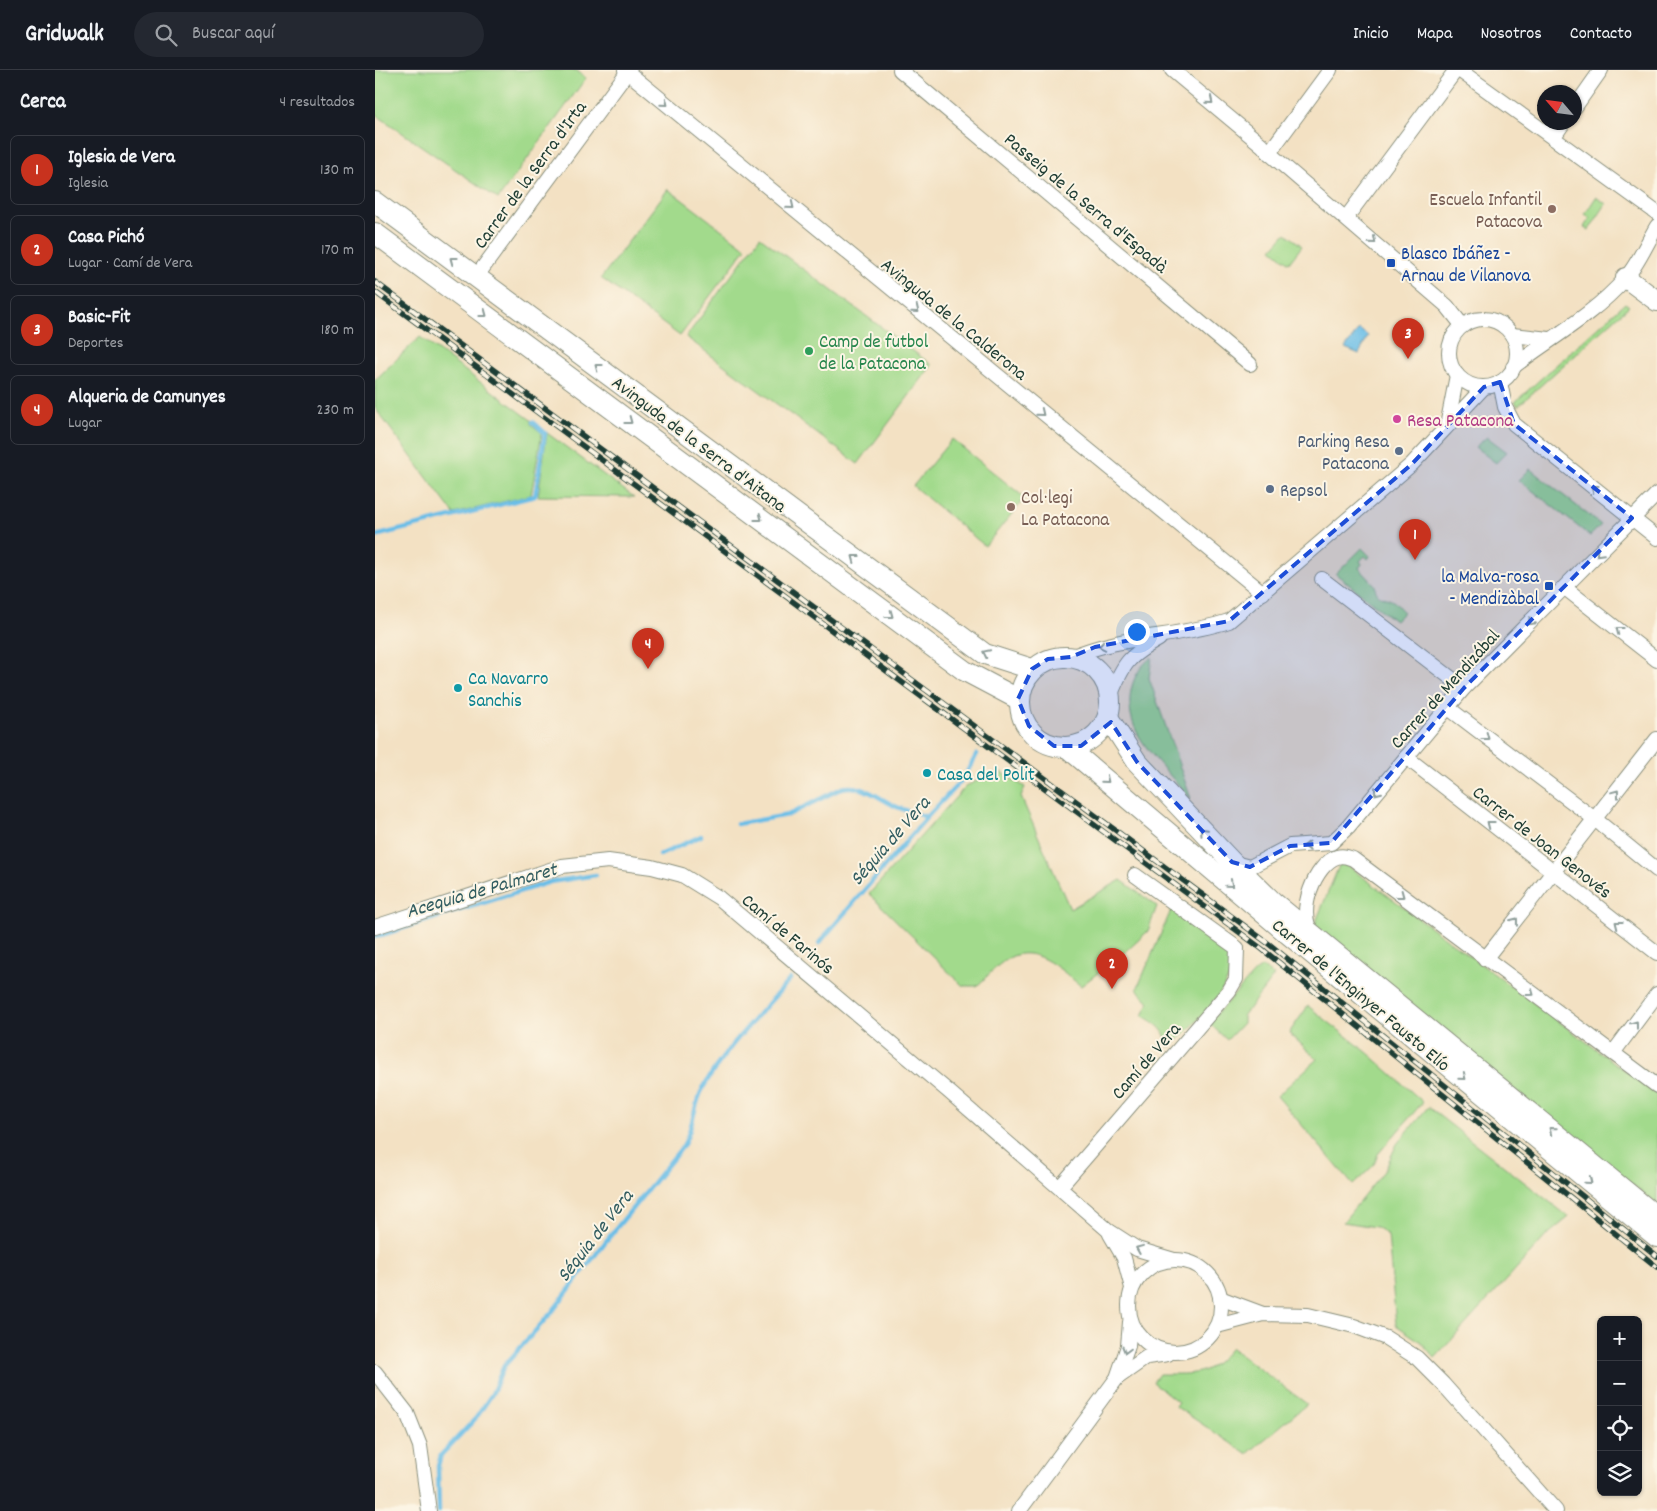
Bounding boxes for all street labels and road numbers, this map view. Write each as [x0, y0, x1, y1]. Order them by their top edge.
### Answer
street label: Carrer de la Serra d'Irta [469, 96, 595, 256]
street label: Passeig de la Serra d'Espadà [997, 128, 1173, 282]
street label: Avinguda de la Calderona [874, 253, 1033, 389]
street label: Avinguda de la Serra d'Aitana [605, 371, 792, 521]
street label: Carrer de Mendizábal [1385, 624, 1508, 756]
street label: Carrer de Joan Genovés [1465, 781, 1616, 907]
street label: Camí de Farinós [734, 889, 839, 983]
street label: Carrer de l'Enginyer Fausto Elío [1265, 914, 1455, 1080]
street label: Camí de Vera [1107, 1017, 1189, 1107]

